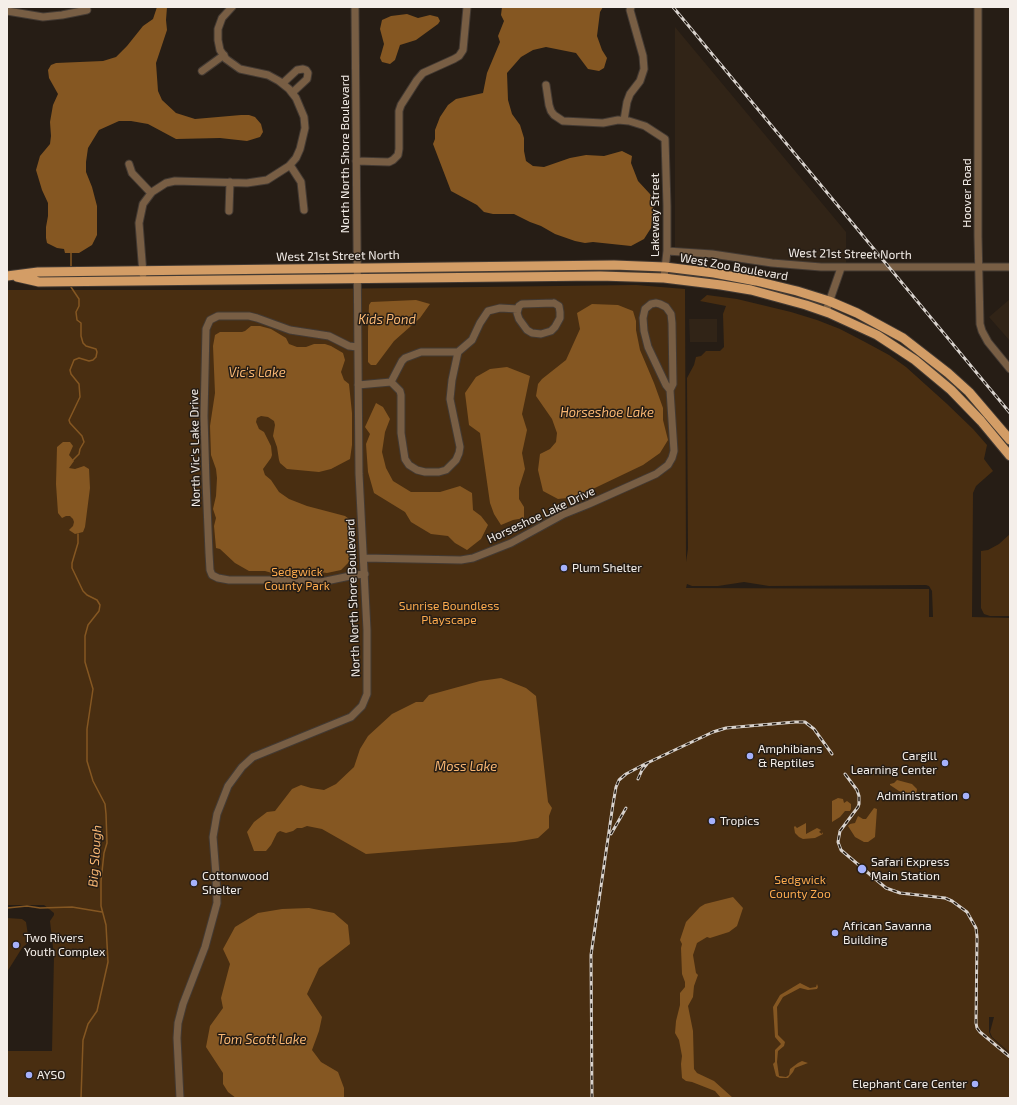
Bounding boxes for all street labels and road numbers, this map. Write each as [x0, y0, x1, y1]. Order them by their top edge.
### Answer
street label: North North Shore Boulevard [338, 75, 352, 233]
street label: Hoover Road [960, 158, 974, 228]
street label: Lakeway Street [648, 173, 662, 257]
street label: West 21st Street North [788, 246, 912, 262]
street label: West 21st Street North [276, 248, 400, 264]
street label: West Zoo Boulevard [679, 250, 789, 284]
street label: North Vic's Lake Drive [187, 389, 203, 507]
street label: Horseshoe Lake Drive [485, 484, 597, 546]
street label: North North Shore Boulevard [343, 519, 363, 677]

